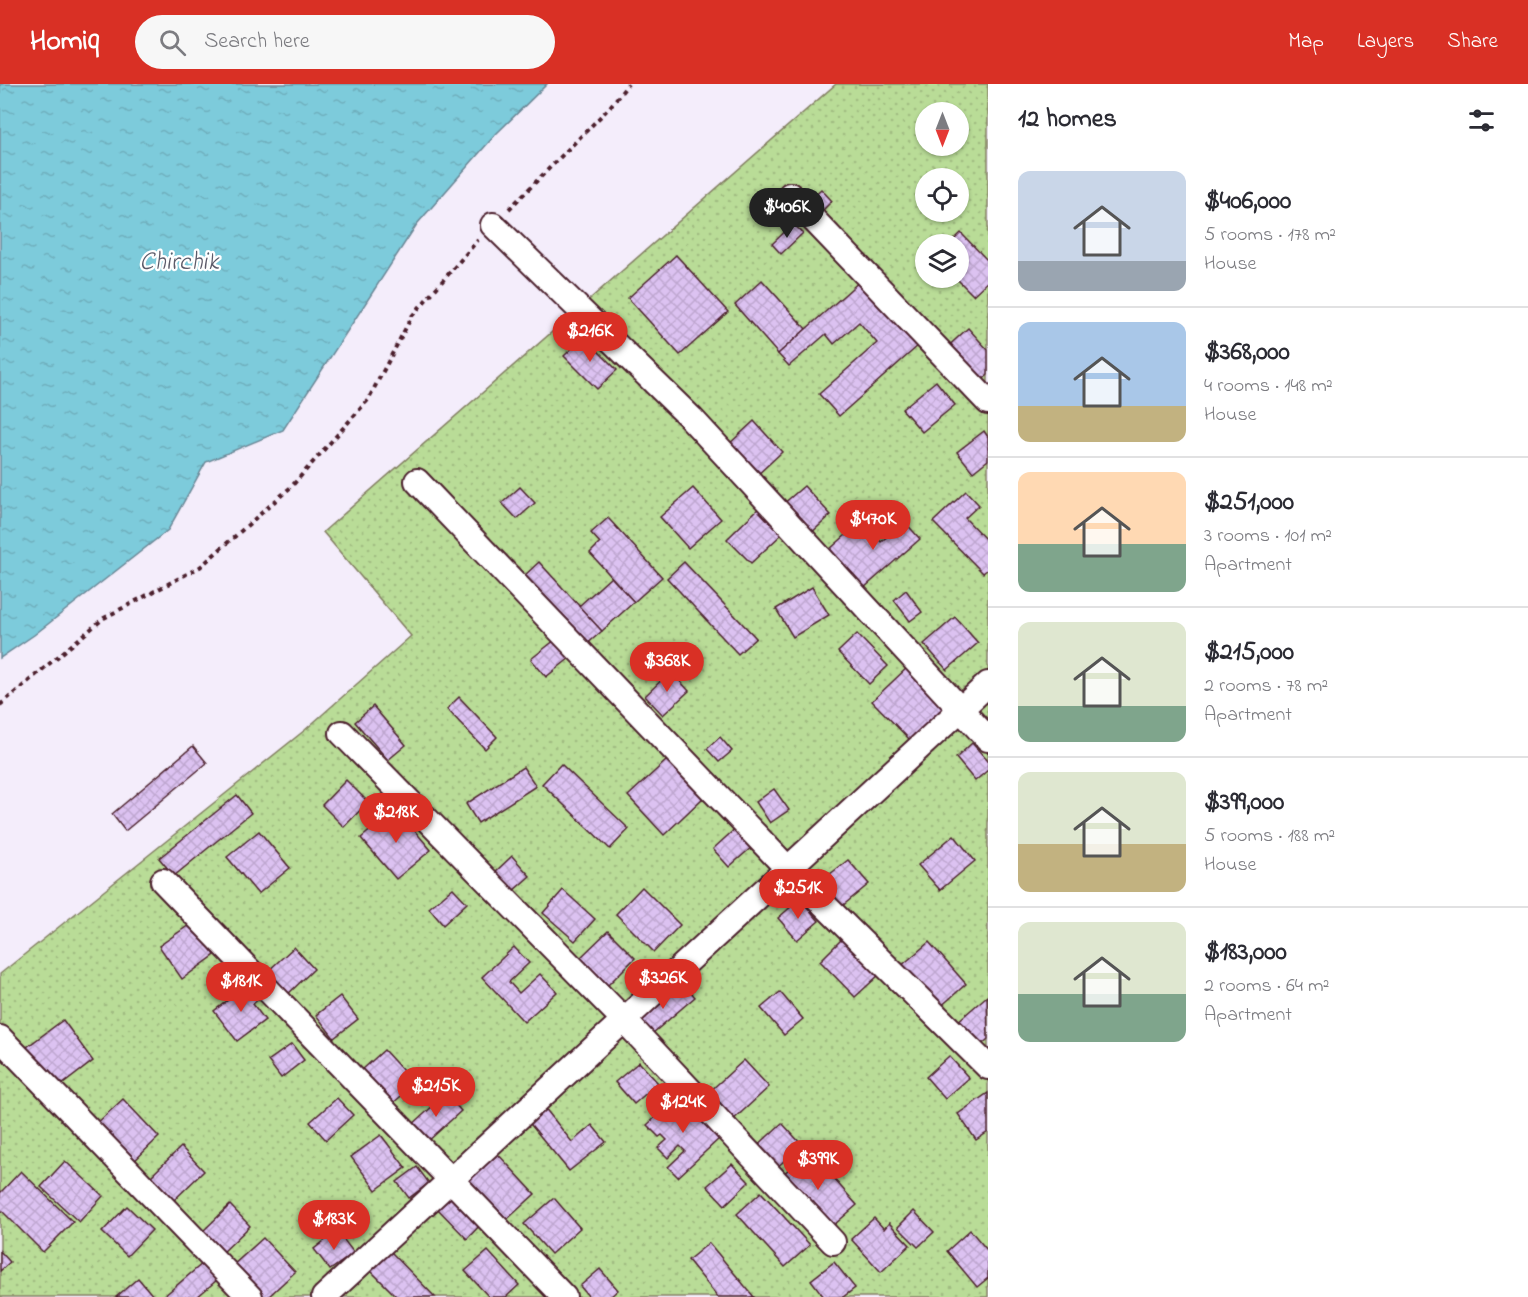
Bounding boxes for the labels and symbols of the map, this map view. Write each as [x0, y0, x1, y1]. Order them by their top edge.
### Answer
north arrow [915, 102, 969, 156]
pin: $406K [745, 188, 829, 239]
water label: Chirchik [139, 244, 220, 282]
pin: $216K [548, 312, 632, 363]
pin: $470K [831, 500, 915, 551]
pin: $368K [625, 642, 709, 693]
pin: $218K [354, 793, 438, 844]
pin: $251K [756, 869, 840, 920]
pin: $326K [621, 959, 705, 1010]
pin: $181K [199, 962, 283, 1013]
pin: $215K [394, 1067, 478, 1118]
pin: $124K [641, 1083, 725, 1134]
pin: $399K [776, 1140, 860, 1191]
pin: $183K [292, 1200, 376, 1251]

